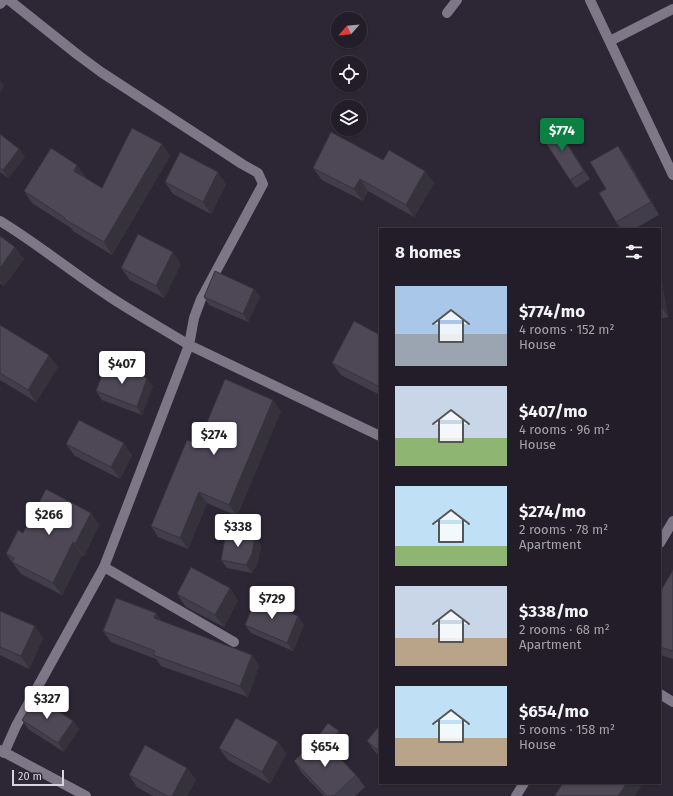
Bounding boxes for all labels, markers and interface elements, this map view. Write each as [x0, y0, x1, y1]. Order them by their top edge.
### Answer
north arrow [331, 12, 367, 48]
map controls [331, 12, 367, 136]
button: locate [331, 56, 367, 92]
button: layers [331, 100, 367, 136]
pin: $774 [538, 118, 586, 152]
text: $774 [549, 123, 575, 138]
icon: filters [623, 241, 645, 263]
text: 8 homes [395, 242, 461, 263]
text: $774/mo [519, 301, 585, 322]
icon: home [427, 302, 475, 350]
text: 4 rooms · 152 m² [519, 322, 615, 337]
text: House [519, 337, 556, 352]
pin: $407 [98, 351, 146, 385]
text: $407 [108, 356, 136, 371]
text: $407/mo [519, 401, 587, 422]
icon: home [427, 402, 475, 450]
pin: $274 [190, 422, 238, 456]
text: 4 rooms · 96 m² [519, 422, 610, 437]
text: $274 [201, 427, 227, 442]
text: House [519, 437, 556, 452]
text: $274/mo [519, 501, 586, 522]
pin: $266 [25, 502, 73, 536]
icon: home [427, 502, 475, 550]
text: $266 [35, 507, 63, 522]
pin: $338 [214, 514, 262, 548]
text: $338 [224, 519, 252, 534]
text: 2 rooms · 78 m² [519, 522, 608, 537]
text: Apartment [519, 537, 581, 552]
pin: $729 [248, 586, 296, 620]
text: $729 [259, 591, 285, 606]
text: $338/mo [519, 601, 589, 622]
icon: home [427, 602, 475, 650]
text: 2 rooms · 68 m² [519, 622, 610, 637]
text: Apartment [519, 637, 581, 652]
pin: $327 [23, 686, 71, 720]
text: $327 [34, 691, 60, 706]
text: $654/mo [519, 701, 589, 722]
icon: home [427, 702, 475, 750]
text: 5 rooms · 158 m² [519, 722, 615, 737]
pin: $654 [301, 734, 349, 768]
text: House [519, 737, 556, 752]
text: $654 [311, 739, 339, 754]
scale bar [12, 768, 64, 787]
text: 20 m [18, 770, 42, 783]

